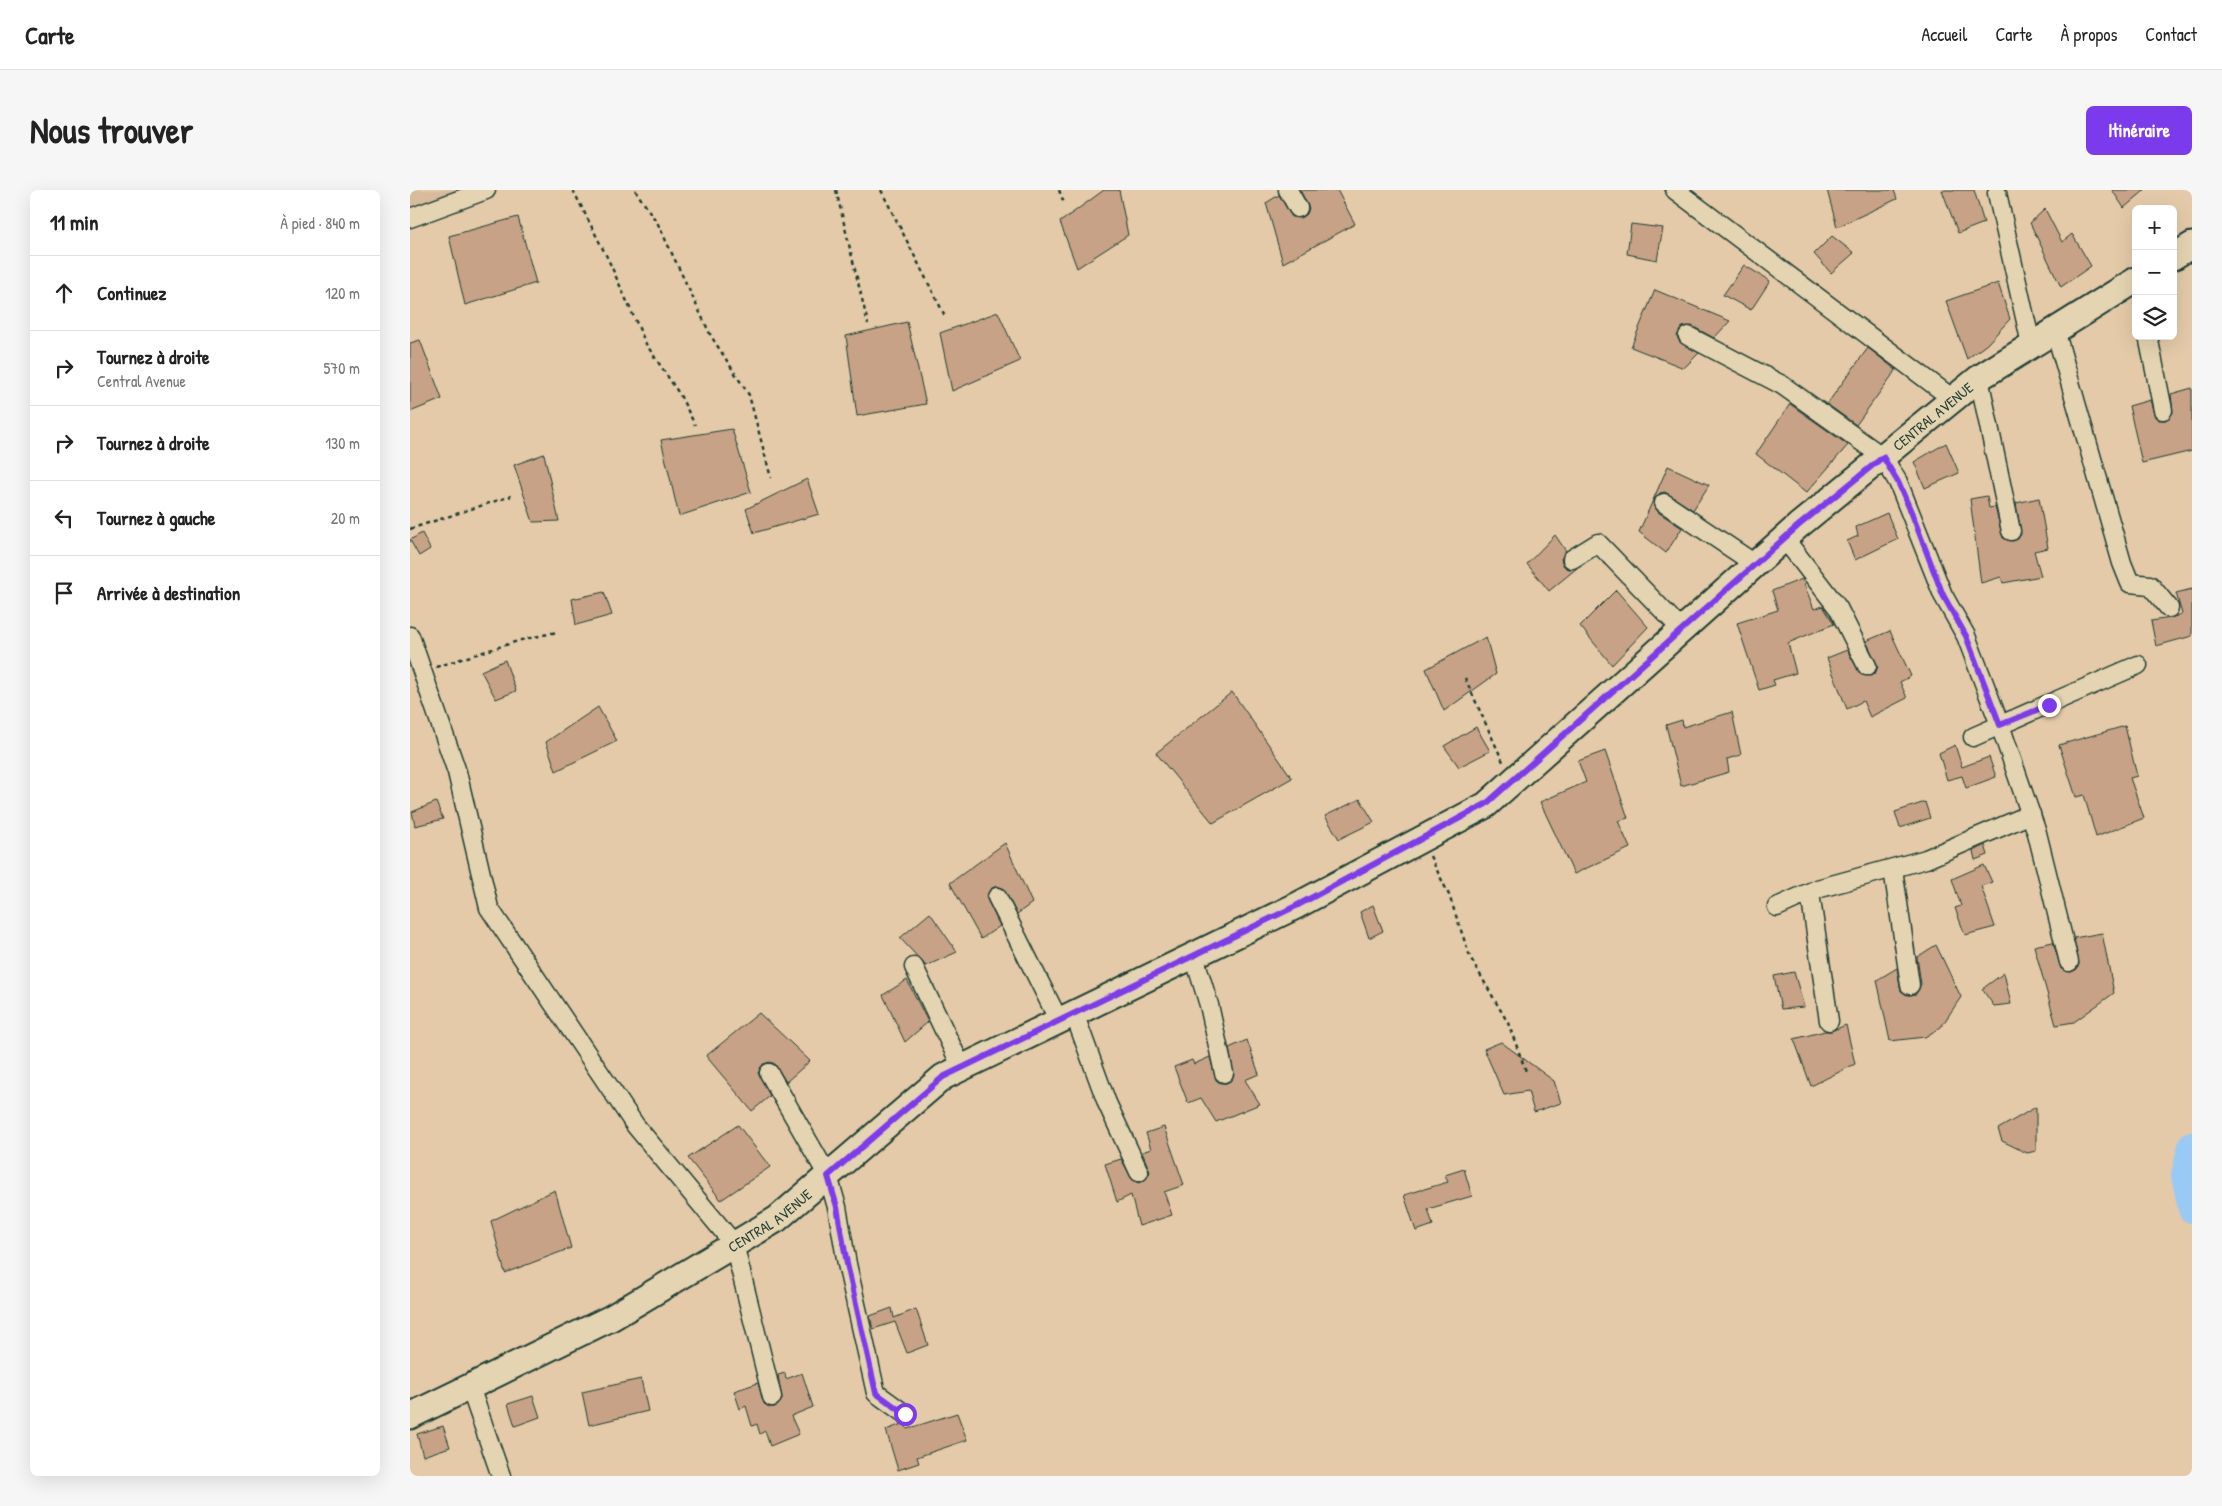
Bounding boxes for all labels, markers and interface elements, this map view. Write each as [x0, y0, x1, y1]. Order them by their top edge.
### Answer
text: Carte [25, 19, 75, 51]
text: Accueil [1921, 22, 1967, 47]
text: Carte [1995, 22, 2033, 47]
text: À propos [2061, 22, 2117, 47]
text: Contact [2145, 22, 2197, 47]
button: Itinéraire [2086, 106, 2192, 155]
text: Nous trouver [30, 107, 193, 154]
map controls [2132, 205, 2177, 340]
button: + [2132, 205, 2177, 250]
text: 11 min [50, 208, 99, 237]
text: À pied · 840 m [280, 212, 360, 234]
button: − [2132, 250, 2177, 295]
icon: ahead [50, 279, 78, 307]
text: Continuez [97, 280, 166, 306]
text: 120 m [325, 282, 360, 304]
button: layers [2132, 295, 2177, 340]
text: Tournez à droite [97, 344, 210, 370]
icon: right [50, 354, 78, 382]
text: 570 m [324, 357, 360, 379]
text: Central Avenue [97, 370, 186, 392]
street label: CENTRAL AVENUE [1888, 377, 1977, 455]
icon: right [50, 429, 78, 457]
text: Tournez à droite [97, 430, 210, 456]
text: 130 m [325, 432, 360, 454]
icon: left [50, 504, 78, 532]
text: Tournez à gauche [97, 505, 215, 531]
text: 20 m [331, 507, 360, 529]
icon: arrive [50, 579, 78, 607]
text: Arrivée à destination [97, 580, 240, 606]
route end [2038, 694, 2061, 717]
street label: CENTRAL AVENUE [723, 1183, 816, 1257]
route start [894, 1403, 917, 1426]

